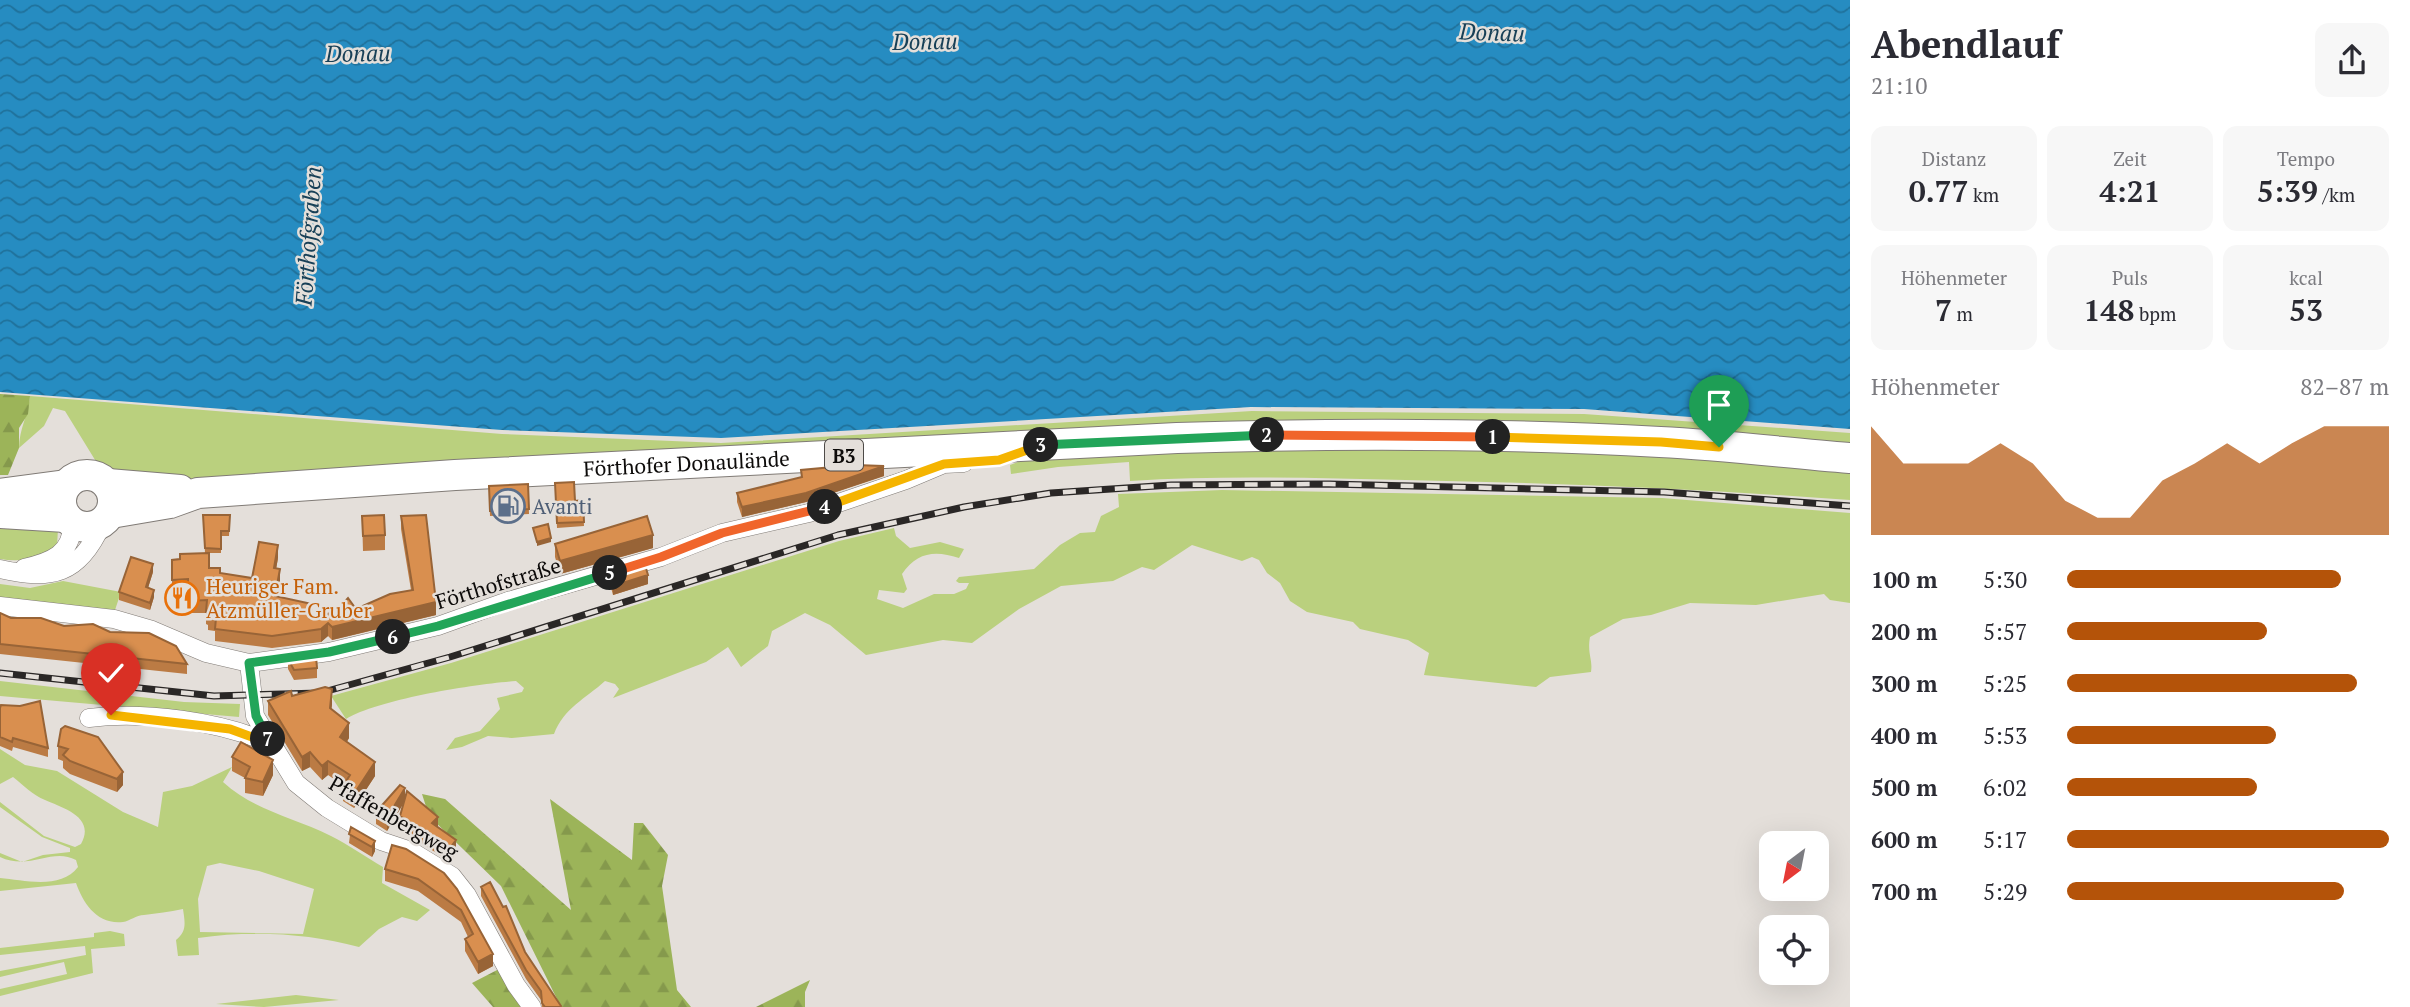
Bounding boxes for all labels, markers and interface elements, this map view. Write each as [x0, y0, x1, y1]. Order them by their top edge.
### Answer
water label: Donau [1458, 15, 1525, 49]
text: Abendlauf [1871, 19, 2060, 69]
button: share [2315, 23, 2389, 97]
water label: Donau [891, 25, 958, 57]
water label: Donau [324, 37, 391, 69]
text: 21:10 [1871, 70, 1928, 101]
text: Distanz [1922, 146, 1986, 171]
text: Zeit [2113, 146, 2147, 171]
text: Tempo [2277, 146, 2335, 171]
water label: Förthofgraben [288, 165, 328, 308]
text: 0.77 [1909, 171, 1968, 211]
text: 4:21 [2099, 171, 2161, 211]
text: 5:39 [2257, 171, 2318, 211]
text: km [1968, 182, 1999, 207]
text: /km [2318, 182, 2355, 207]
text: Höhenmeter [1901, 265, 2007, 290]
text: Puls [2112, 265, 2148, 290]
text: kcal [2289, 265, 2323, 290]
text: 7 [1935, 290, 1952, 330]
text: 148 [2084, 290, 2134, 330]
text: 53 [2289, 290, 2323, 330]
text: m [1952, 301, 1973, 326]
text: bpm [2134, 301, 2176, 326]
text: Höhenmeter [1871, 371, 2000, 402]
text: 82–87 m [2300, 371, 2389, 402]
pin [1689, 375, 1749, 447]
icon: arrive [1700, 386, 1738, 424]
pin: 2 [1250, 418, 1284, 452]
pin: 1 [1476, 420, 1510, 454]
text: 2 [1261, 422, 1272, 447]
text: 1 [1487, 424, 1498, 449]
pin: 3 [1024, 428, 1058, 462]
text: 3 [1035, 432, 1046, 457]
road number: B3 [825, 440, 863, 470]
street label: Förthofer Donaulände [583, 444, 790, 482]
fuel station icon: Avanti [489, 487, 527, 525]
pin: 4 [808, 490, 842, 524]
place label: Avanti [532, 492, 593, 520]
text: 4 [819, 494, 830, 519]
street label: Förthofstraße [432, 551, 564, 615]
pin: 5 [592, 556, 628, 590]
text: 5 [604, 560, 615, 585]
text: 100 m [1871, 564, 1937, 595]
text: 5:30 [1983, 564, 2027, 595]
place label: Heuriger Fam. Atzmüller-Gruber [206, 572, 372, 624]
restaurant icon: Heuriger Fam. Atzmüller-Gruber [163, 579, 201, 617]
text: 200 m [1871, 616, 1937, 647]
text: 5:57 [1983, 616, 2027, 647]
pin: 6 [376, 620, 410, 654]
text: 6 [387, 624, 398, 649]
pin [81, 643, 141, 715]
icon: check [92, 654, 130, 692]
text: 300 m [1871, 668, 1937, 699]
text: 5:25 [1983, 668, 2027, 699]
text: 400 m [1871, 720, 1937, 751]
text: 5:53 [1983, 720, 2027, 751]
pin: 7 [250, 722, 286, 756]
text: 7 [262, 726, 273, 751]
street label: Pfaffenbergweg [324, 769, 465, 866]
text: 500 m [1871, 772, 1937, 803]
text: 6:02 [1983, 772, 2027, 803]
text: 600 m [1871, 824, 1937, 855]
text: 5:17 [1983, 824, 2027, 855]
north arrow [1759, 831, 1829, 901]
map controls [1759, 831, 1829, 985]
text: 700 m [1871, 876, 1937, 907]
text: 5:29 [1983, 876, 2027, 907]
button: locate [1759, 915, 1829, 985]

